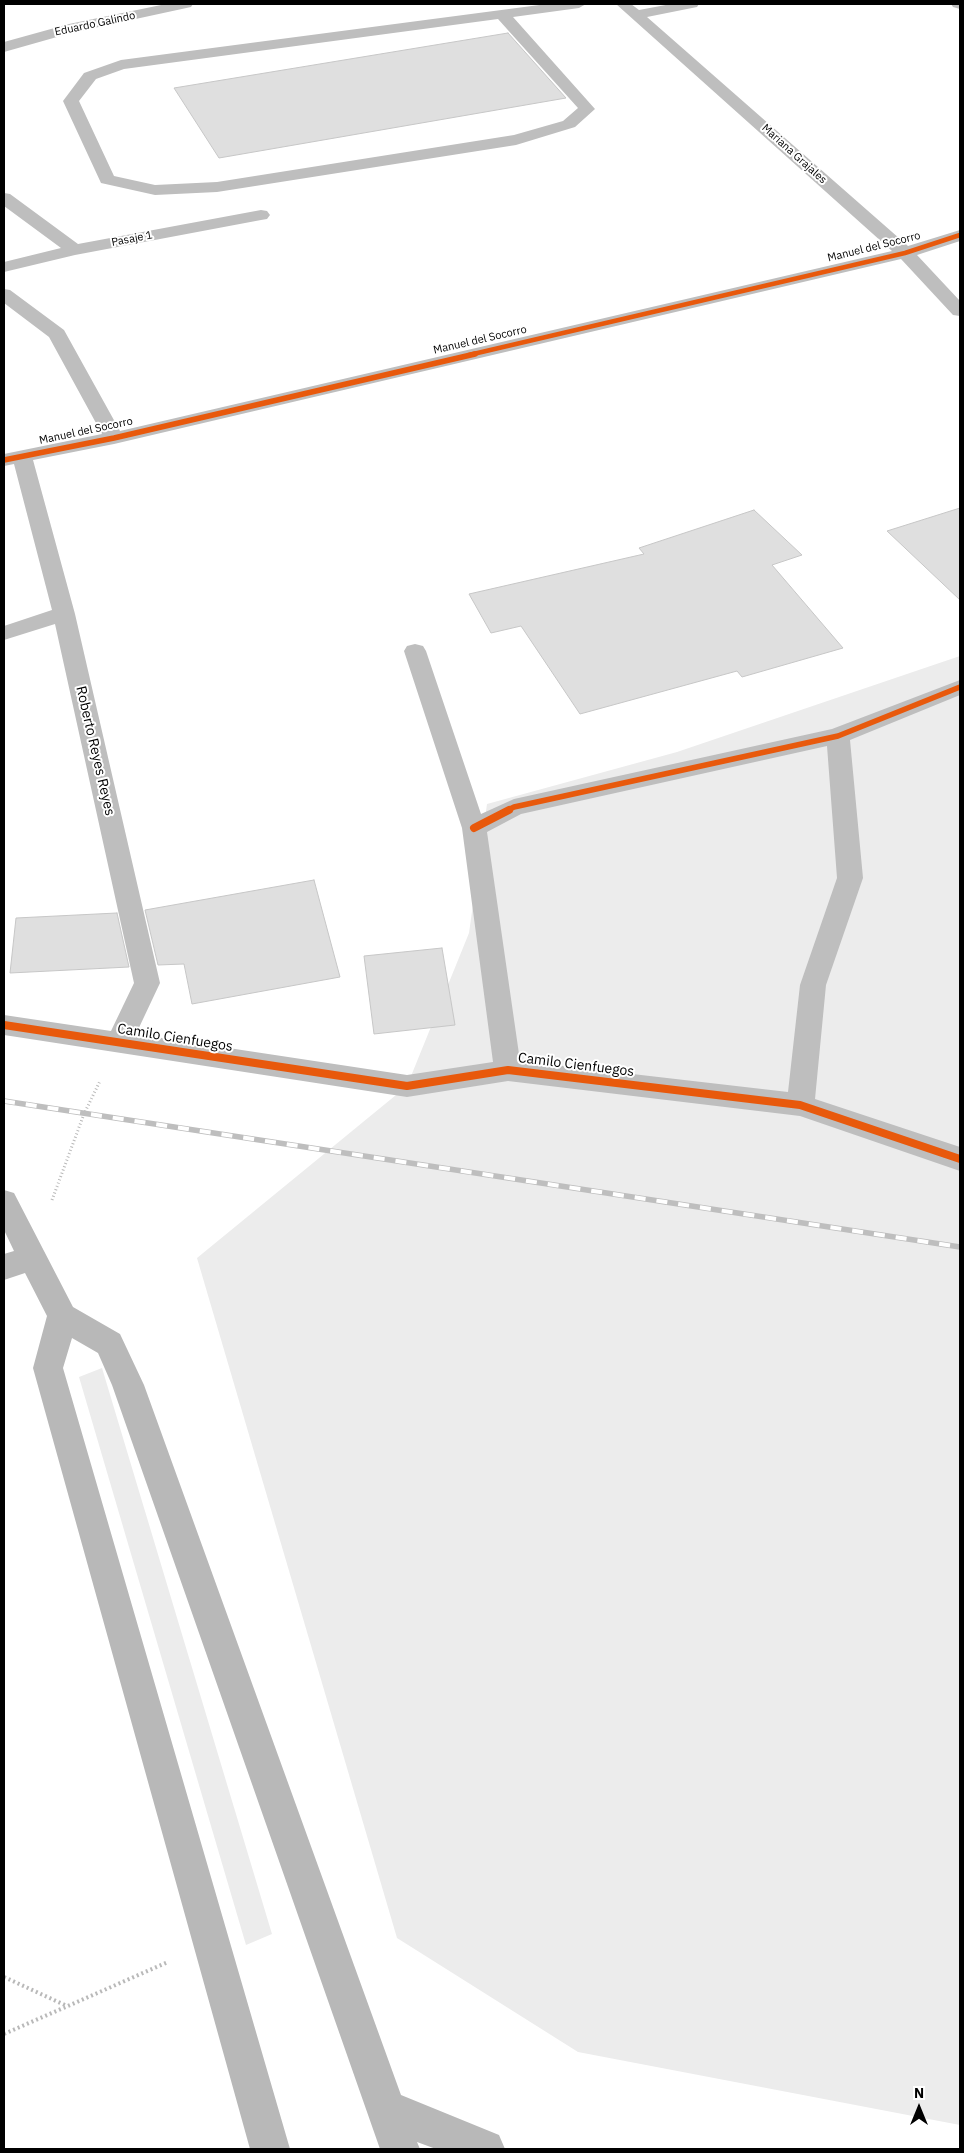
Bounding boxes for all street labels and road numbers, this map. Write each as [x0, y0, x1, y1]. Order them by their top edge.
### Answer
street label: Eduardo Galindo [54, 9, 136, 39]
street label: Mariana Grajales [759, 121, 829, 187]
street label: Pasaje 1 [110, 229, 154, 249]
street label: Manuel del Socorro [826, 229, 922, 265]
street label: Manuel del Socorro [432, 323, 528, 357]
street label: Manuel del Socorro [38, 415, 134, 447]
street label: Roberto Reyes Reyes [72, 685, 118, 817]
street label: Camilo Cienfuegos [116, 1021, 234, 1055]
street label: Camilo Cienfuegos [517, 1050, 635, 1080]

